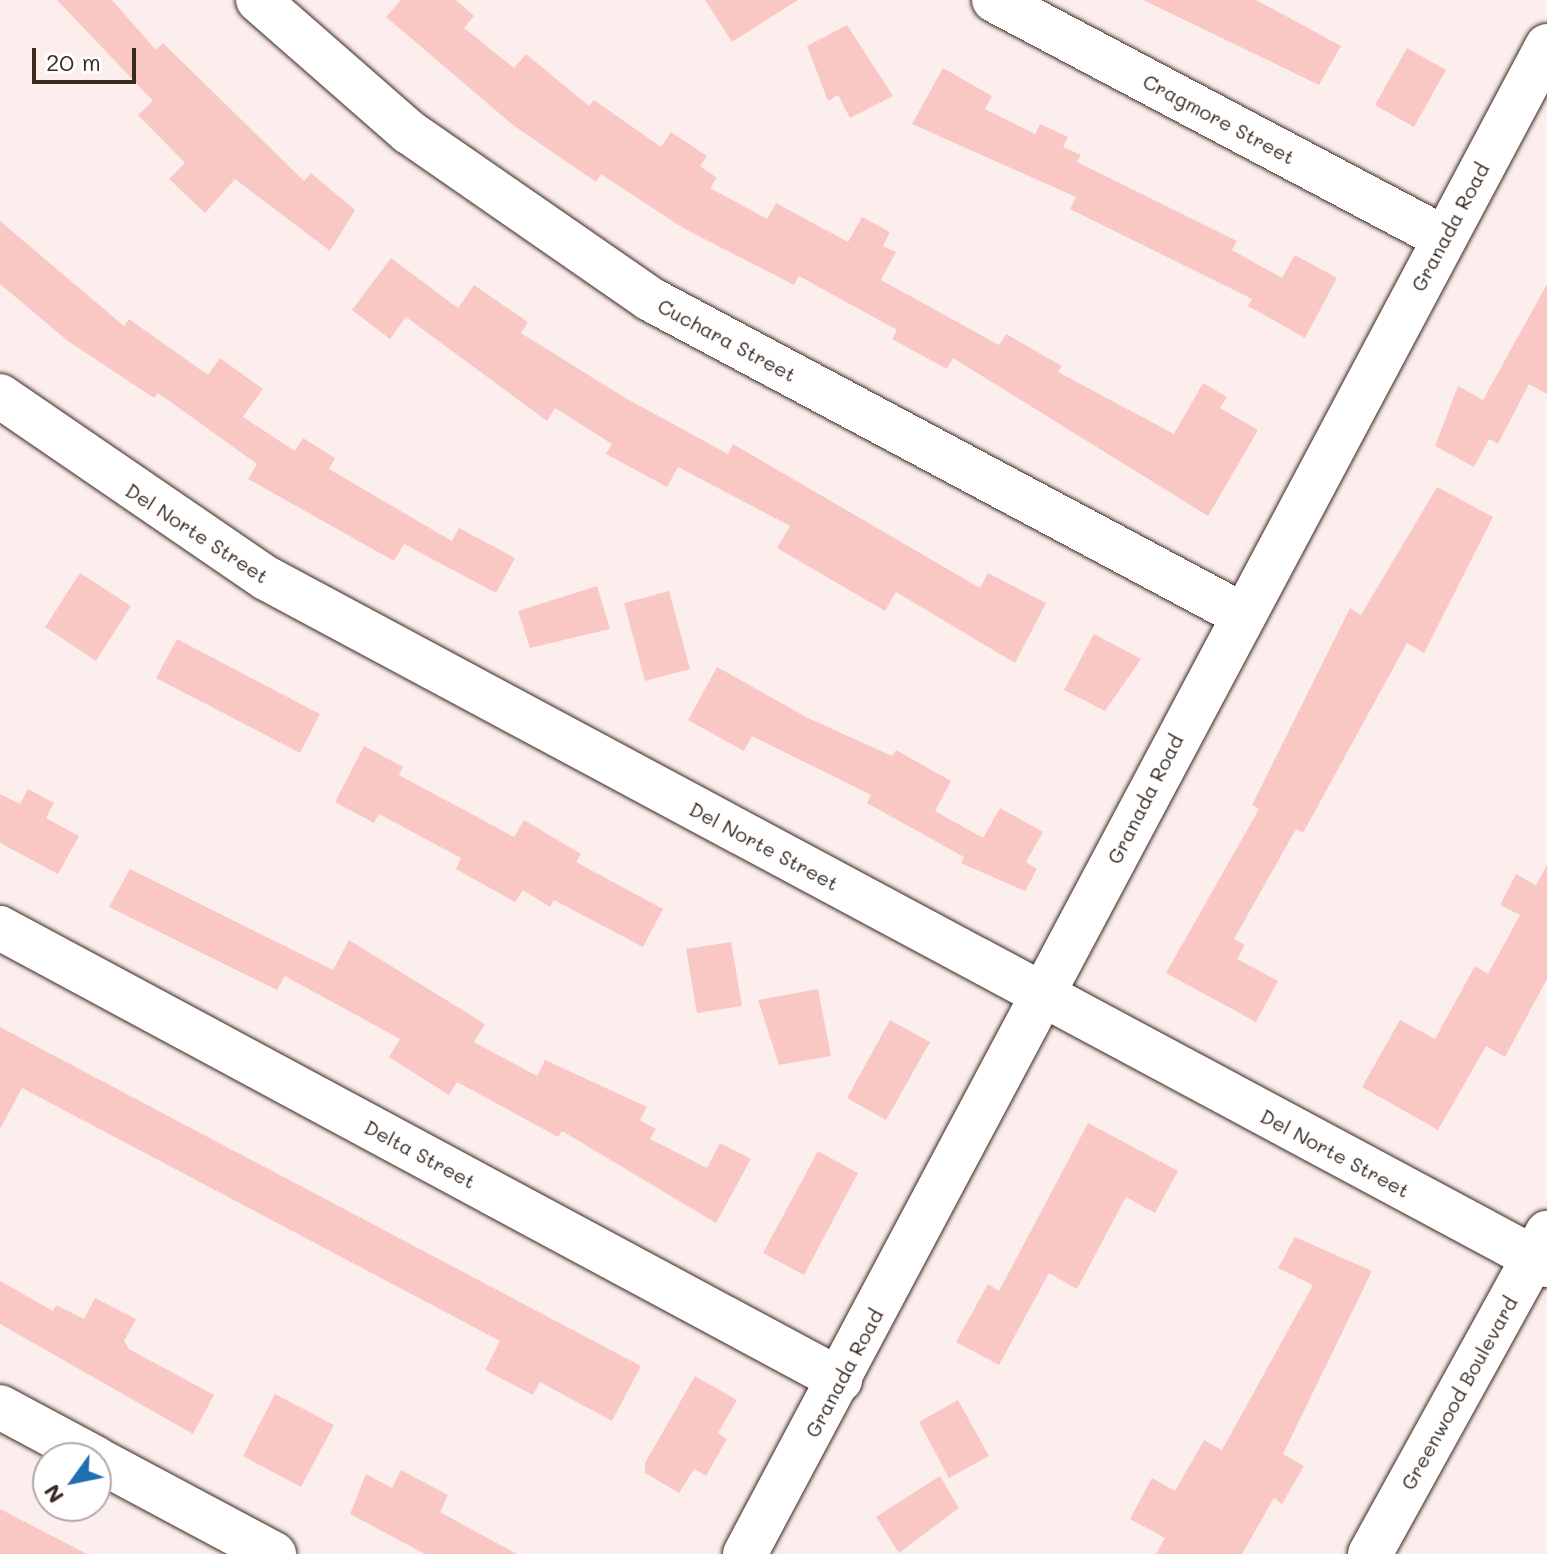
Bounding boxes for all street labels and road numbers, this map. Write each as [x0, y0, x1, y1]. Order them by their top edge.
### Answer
street label: Cragmore Street [1139, 69, 1299, 169]
street label: Granada Road [1406, 159, 1494, 295]
street label: Cuchara Street [654, 293, 800, 387]
street label: Del Norte Street [121, 478, 273, 588]
street label: Granada Road [1102, 730, 1188, 868]
street label: Del Norte Street [685, 797, 843, 895]
street label: Del Norte Street [1256, 1104, 1414, 1202]
street label: Delta Street [360, 1115, 480, 1193]
street label: Greenwood Boulevard [1396, 1292, 1522, 1494]
street label: Granada Road [800, 1305, 888, 1441]

